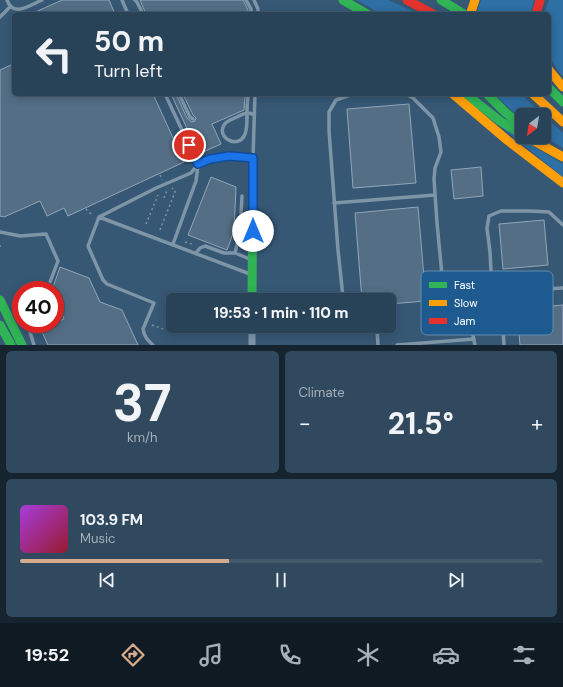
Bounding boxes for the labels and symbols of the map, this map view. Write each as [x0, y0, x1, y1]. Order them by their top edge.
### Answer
north arrow [515, 108, 551, 144]
pin [172, 128, 206, 162]
position arrow [232, 210, 274, 252]
legend [421, 271, 553, 335]
text: Fast [454, 278, 475, 292]
speed limit sign: 40 [12, 281, 64, 333]
text: Slow [454, 296, 478, 310]
text: Jam [454, 314, 475, 328]

